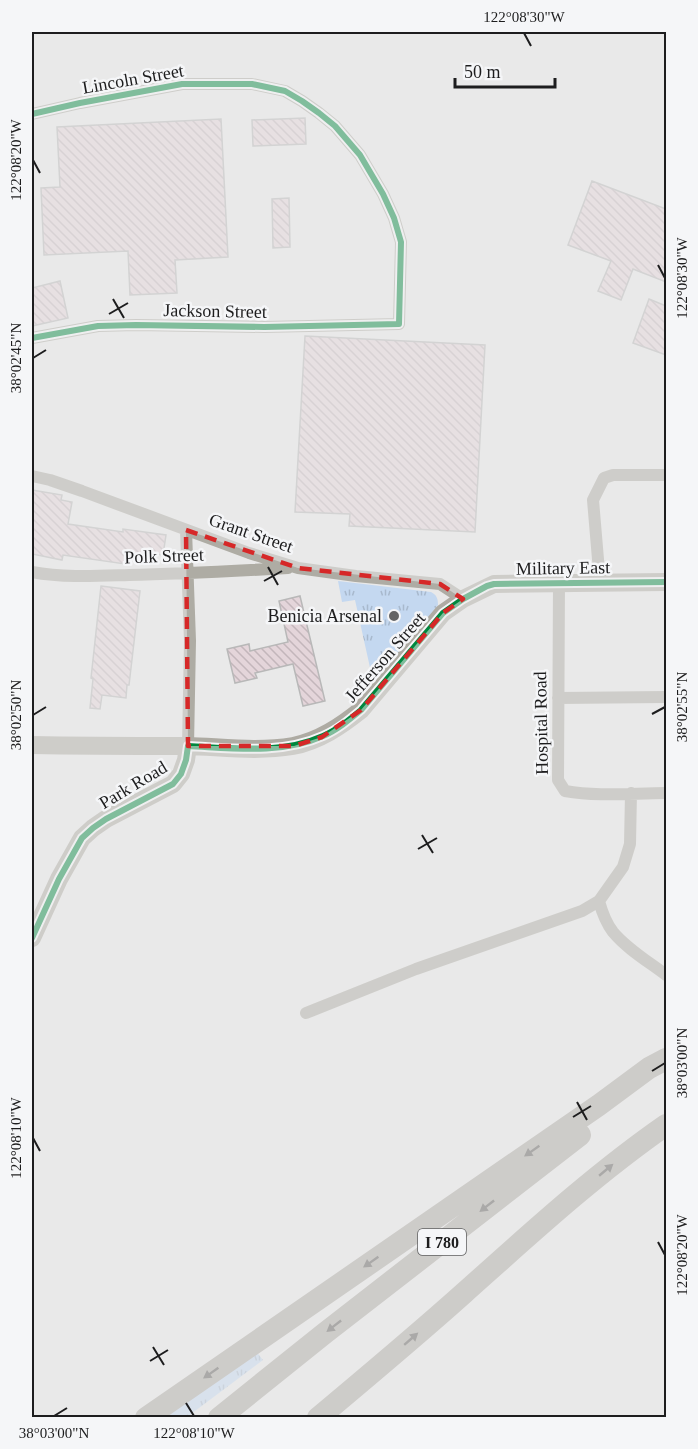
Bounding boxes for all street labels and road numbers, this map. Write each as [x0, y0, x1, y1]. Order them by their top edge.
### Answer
street label: Lincoln Street [81, 60, 185, 98]
street label: Jackson Street [163, 300, 267, 322]
street label: Grant Street [206, 509, 296, 557]
street label: Polk Street [124, 545, 204, 567]
street label: Military East [516, 557, 610, 579]
street label: Jefferson Street [341, 608, 429, 706]
street label: Hospital Road [530, 671, 552, 775]
street label: Park Road [95, 757, 171, 813]
road number: I 780 [418, 1229, 466, 1255]

